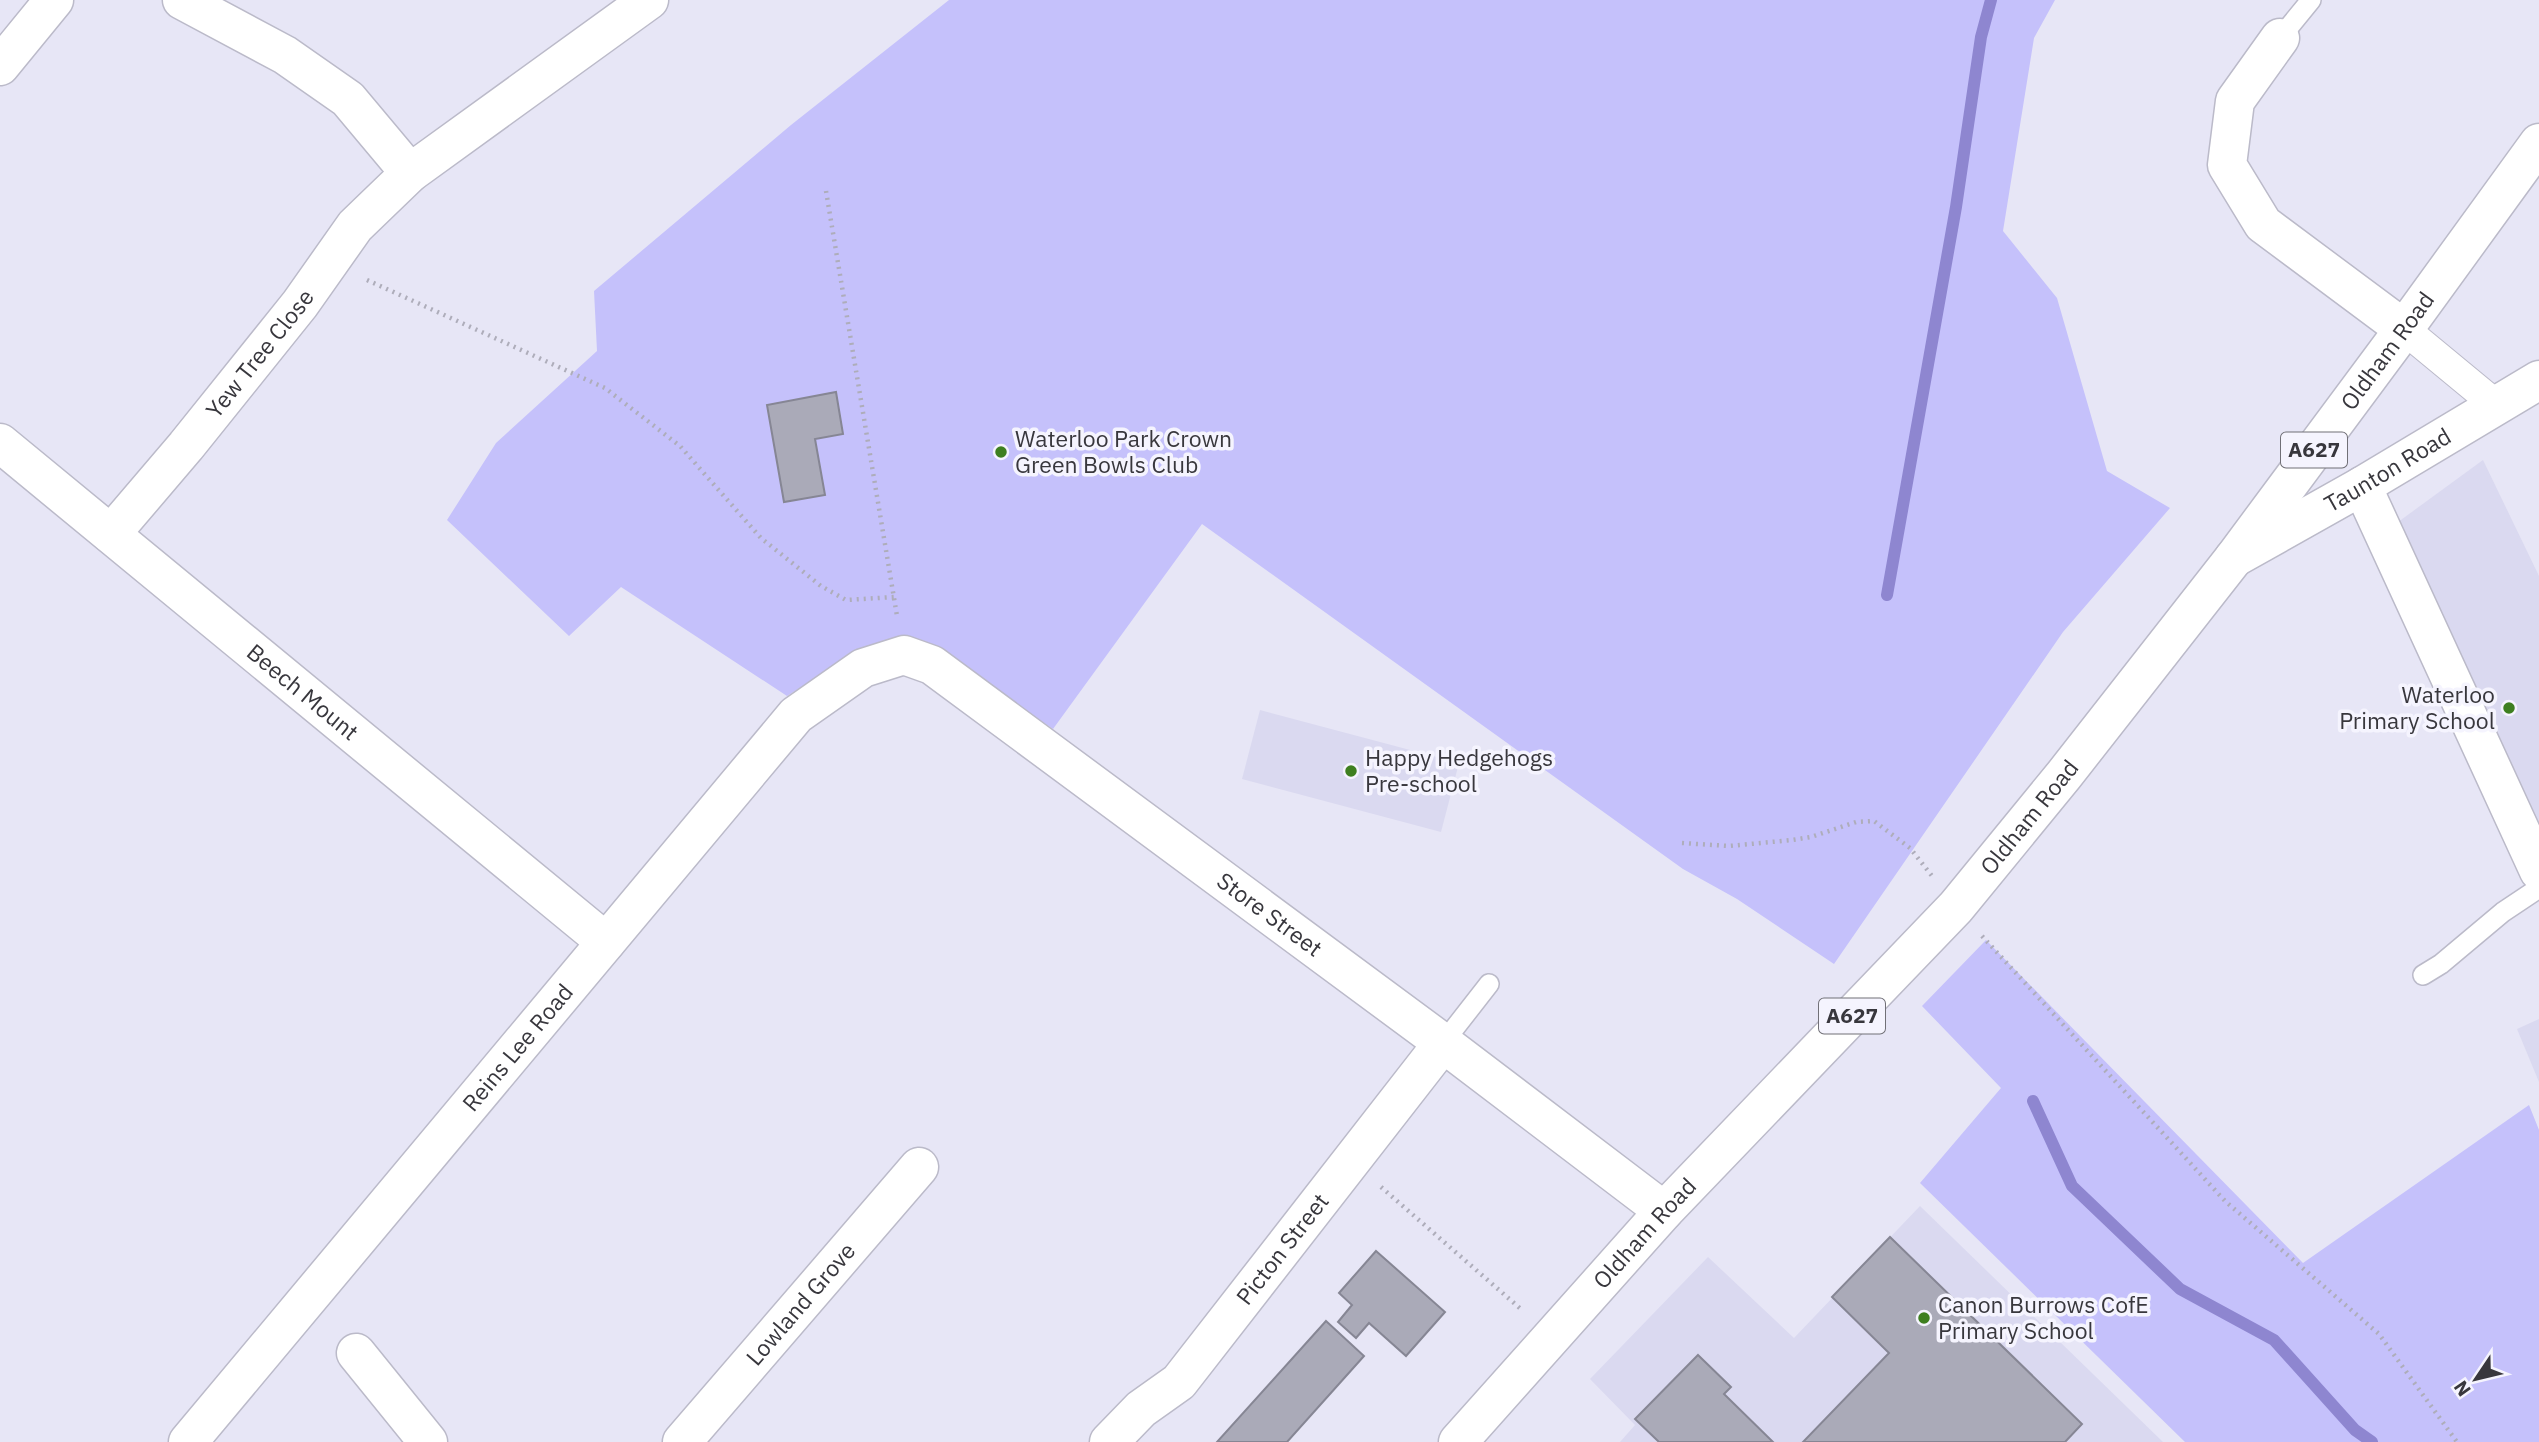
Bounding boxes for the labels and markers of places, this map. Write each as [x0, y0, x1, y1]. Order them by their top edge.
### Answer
place label: Waterloo Park Crown Green Bowls Club [1015, 423, 1232, 479]
marker: Waterloo Park Crown Green Bowls Club [993, 444, 1009, 460]
place label: Waterloo Primary School [2339, 679, 2495, 735]
marker: Waterloo Primary School [2501, 700, 2517, 716]
place label: Happy Hedgehogs Pre-school [1365, 742, 1553, 798]
marker: Happy Hedgehogs Pre-school [1343, 763, 1359, 779]
place label: Canon Burrows CofE Primary School [1938, 1289, 2149, 1345]
marker: Canon Burrows CofE Primary School [1916, 1310, 1932, 1326]

